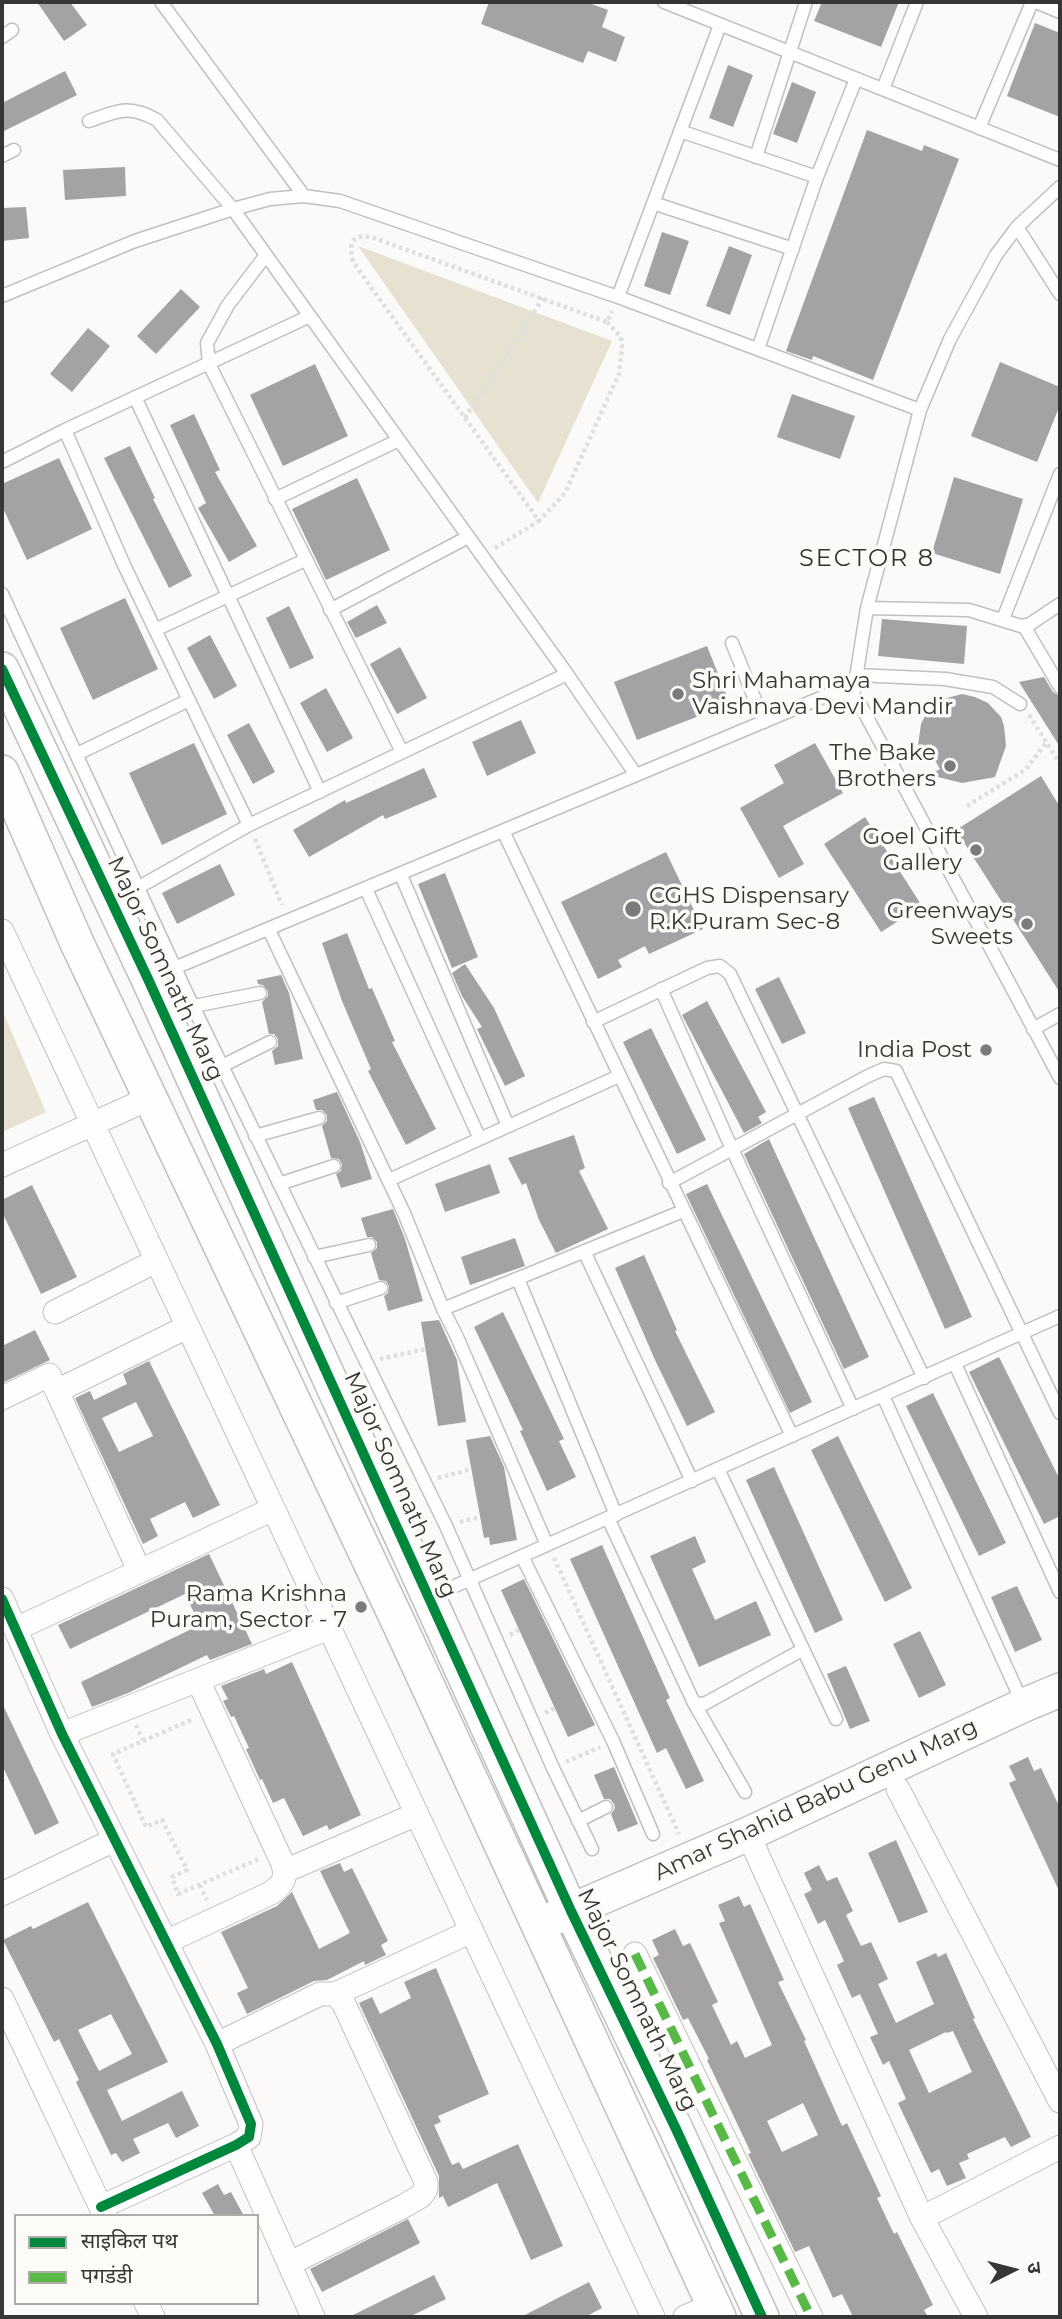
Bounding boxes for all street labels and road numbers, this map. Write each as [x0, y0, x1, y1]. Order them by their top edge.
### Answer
street label: Major Somnath Marg [101, 852, 229, 1086]
street label: Major Somnath Marg [338, 1368, 462, 1602]
street label: Amar Shahid Babu Genu Marg [650, 1713, 982, 1887]
street label: Major Somnath Marg [571, 1884, 703, 2116]

